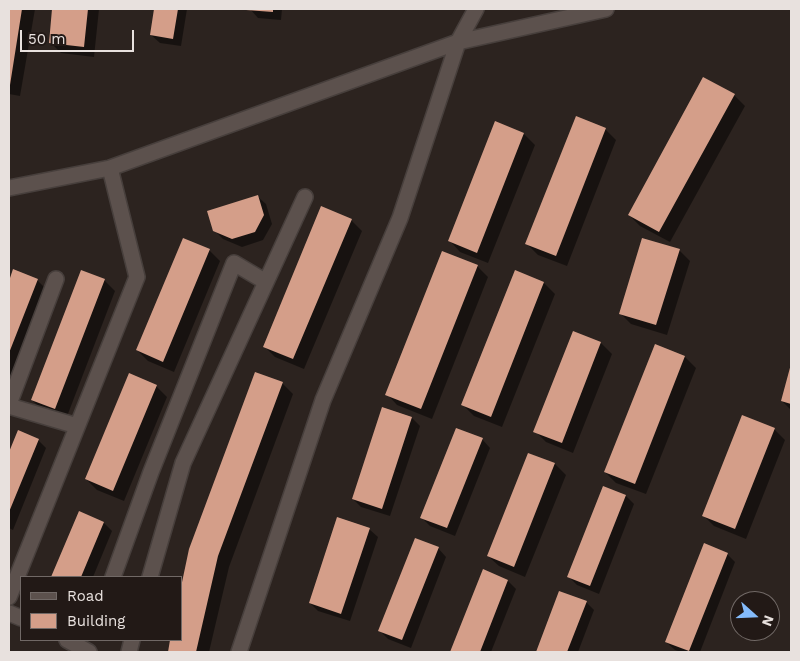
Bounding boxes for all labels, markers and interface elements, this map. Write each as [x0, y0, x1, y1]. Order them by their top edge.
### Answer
scale bar [22, 20, 136, 52]
text: 50 m [28, 30, 65, 48]
legend [20, 576, 182, 641]
text: Road [67, 587, 104, 605]
north arrow [730, 591, 780, 641]
text: Building [67, 612, 125, 630]
text: N [759, 613, 777, 628]

